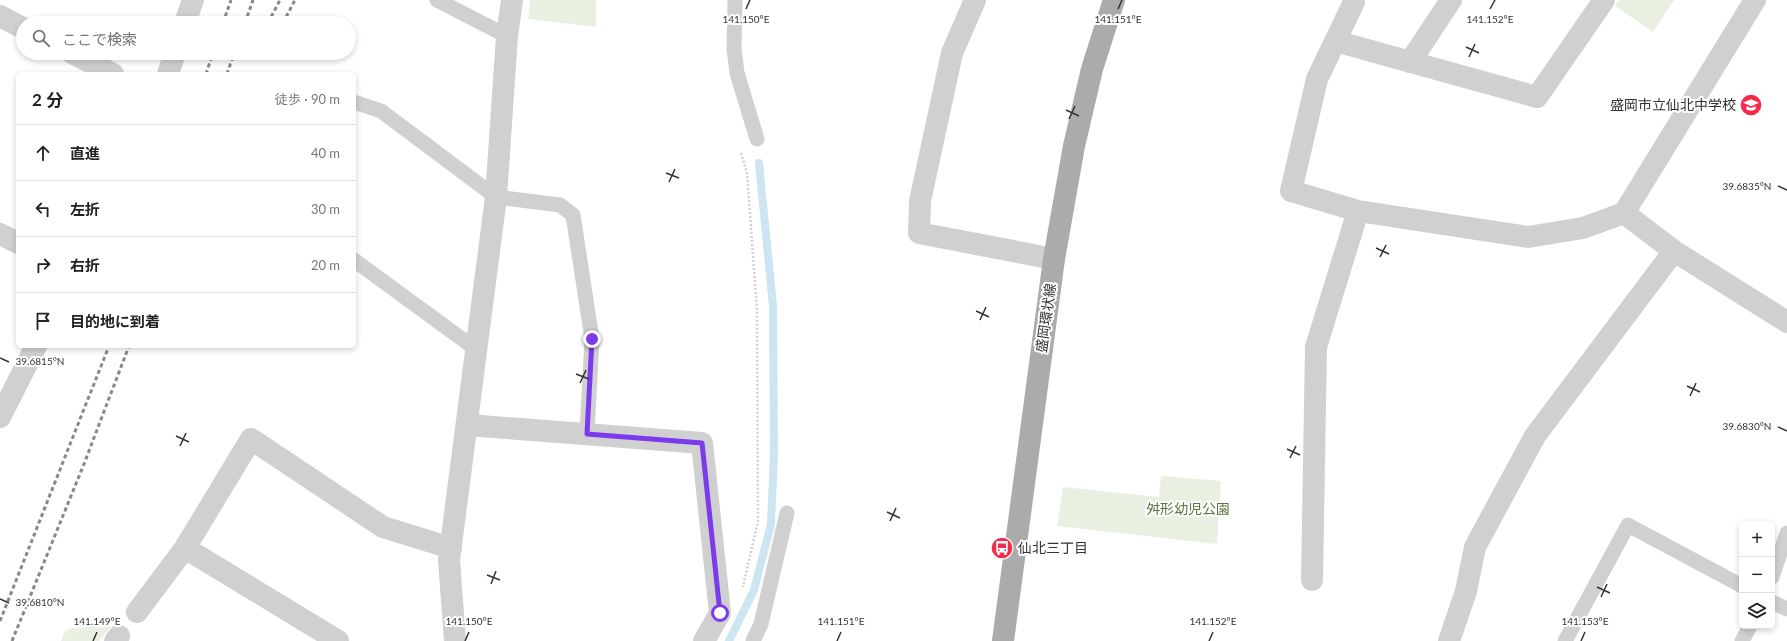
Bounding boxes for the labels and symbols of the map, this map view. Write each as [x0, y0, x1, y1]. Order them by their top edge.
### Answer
text: 141.150°E [722, 13, 770, 25]
text: 141.151°E [1094, 13, 1142, 25]
text: 141.152°E [1466, 13, 1514, 25]
school or university icon: 盛岡市立仙北中学校 [1738, 92, 1764, 118]
place label: 盛岡市立仙北中学校 [1610, 96, 1736, 113]
text: 39.6835°N [1723, 180, 1771, 192]
street label: 盛岡環状線 [1032, 282, 1059, 354]
route end [583, 330, 601, 348]
text: 39.6815°N [16, 355, 64, 367]
text: 39.6830°N [1723, 420, 1771, 432]
park label: 舛形幼児公園 [1146, 500, 1230, 517]
bus stop icon: 仙北三丁目 [989, 535, 1015, 561]
place label: 仙北三丁目 [1018, 539, 1088, 556]
text: 39.6810°N [16, 596, 64, 608]
route start [711, 604, 729, 622]
text: 141.149°E [73, 615, 121, 627]
text: 141.150°E [445, 615, 493, 627]
text: 141.151°E [817, 615, 865, 627]
text: 141.152°E [1189, 615, 1237, 627]
text: 141.153°E [1561, 615, 1609, 627]

